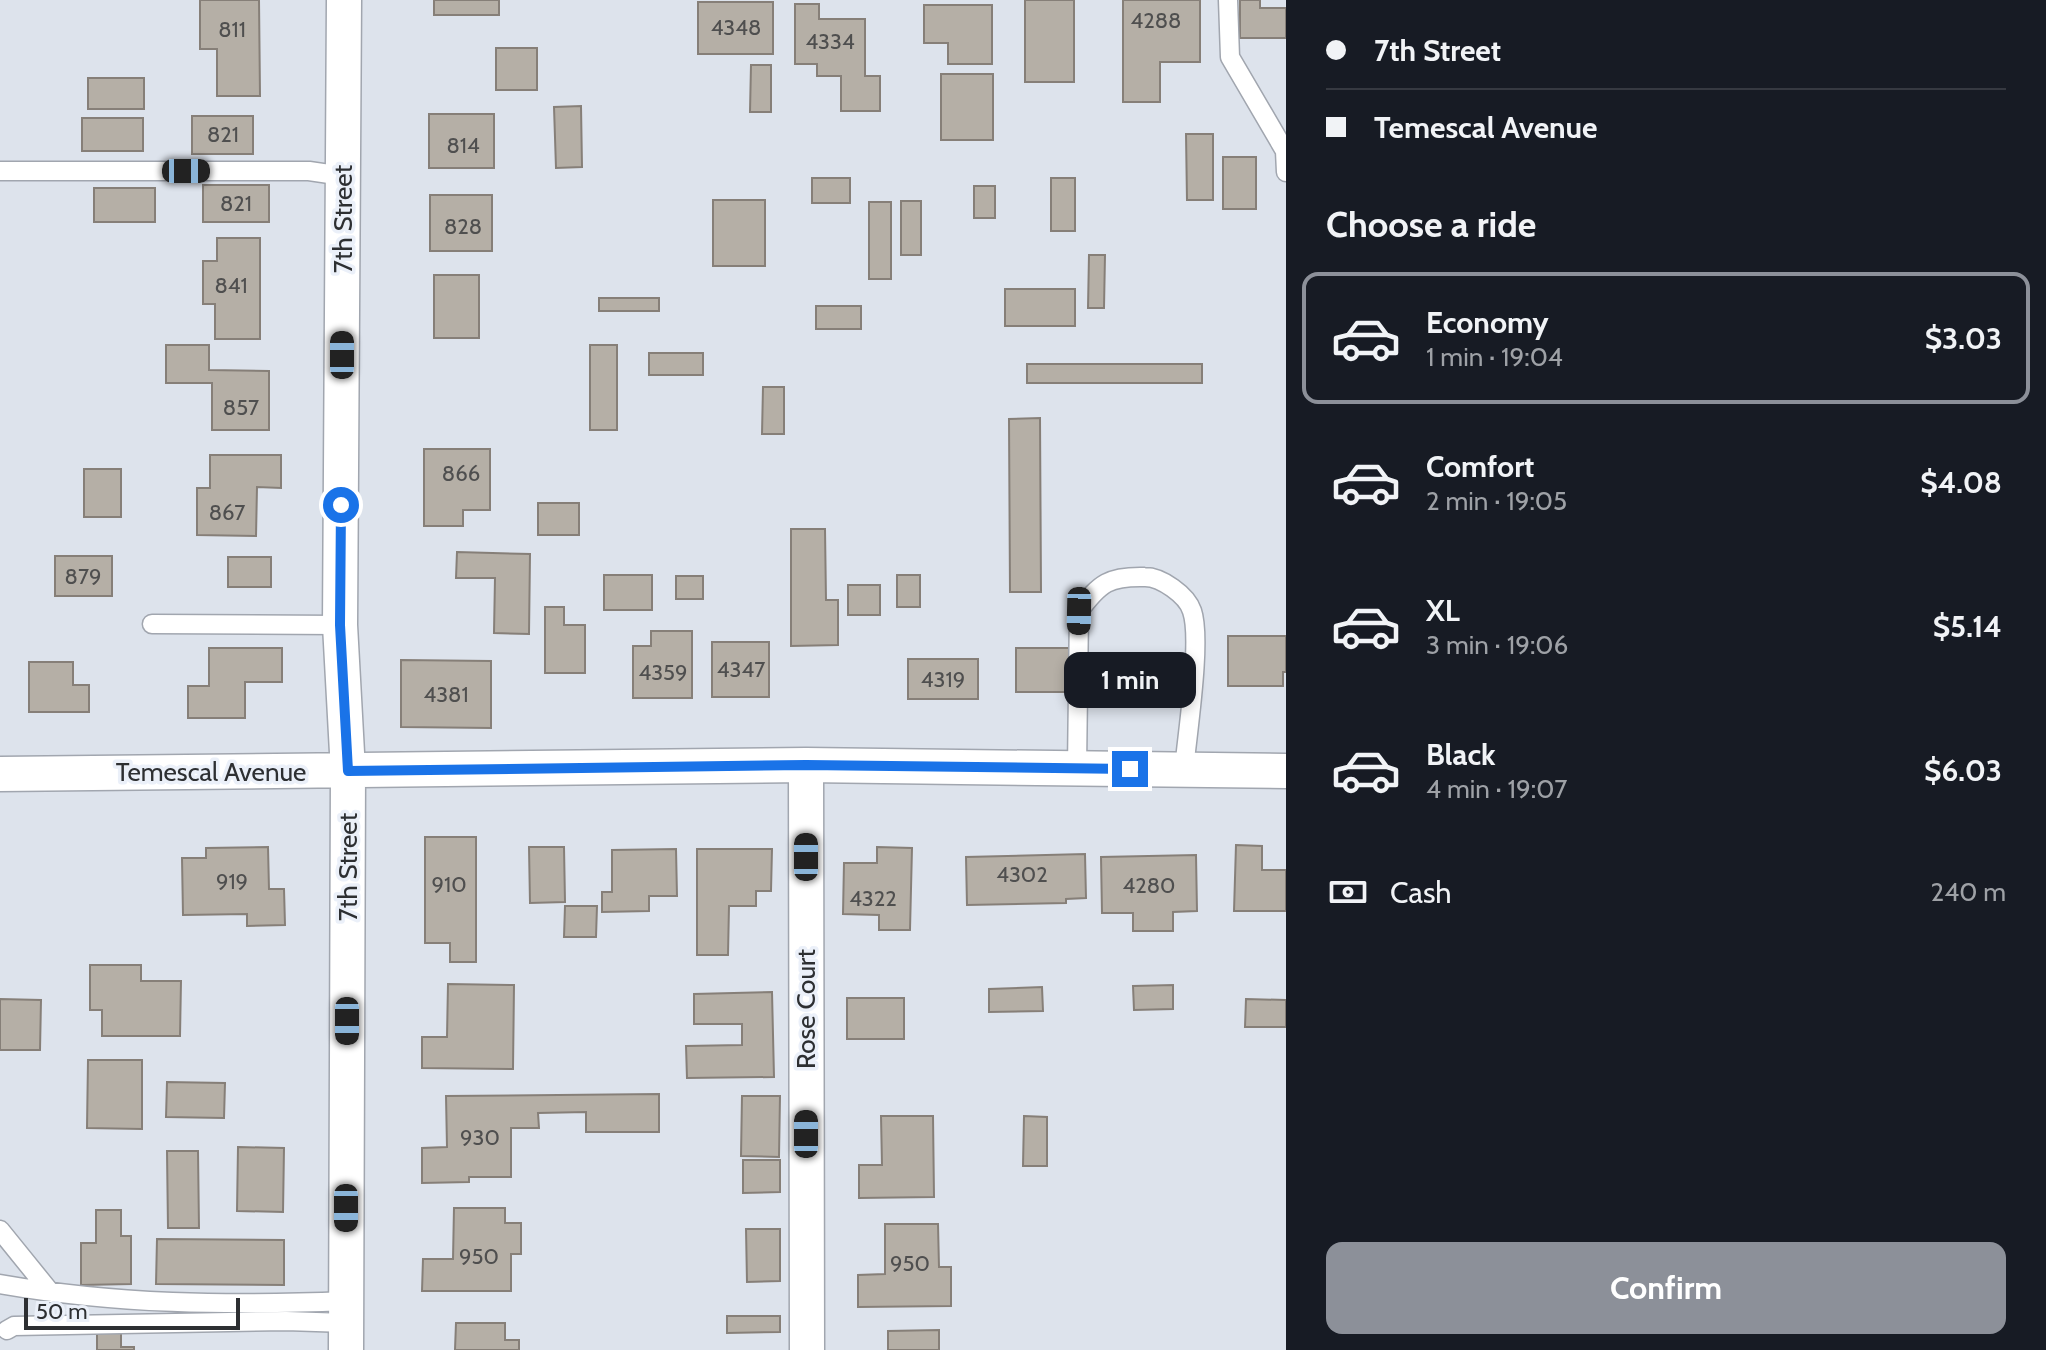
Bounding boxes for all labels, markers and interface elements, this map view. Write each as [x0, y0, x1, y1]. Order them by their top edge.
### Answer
house number: 4288 [1131, 7, 1181, 34]
house number: 4348 [711, 14, 761, 41]
house number: 811 [218, 16, 246, 43]
house number: 4334 [805, 28, 855, 55]
text: 7th Street [1374, 32, 1501, 69]
text: Temescal Avenue [1374, 109, 1598, 146]
house number: 821 [207, 121, 239, 148]
house number: 814 [446, 132, 480, 159]
car [162, 159, 210, 183]
street label: 7th Street [327, 164, 359, 273]
house number: 821 [220, 190, 252, 217]
text: Choose a ride [1326, 202, 1536, 246]
house number: 828 [444, 213, 482, 240]
house number: 841 [214, 272, 248, 299]
icon: car [1330, 302, 1402, 374]
text: Economy [1426, 304, 1549, 341]
text: $3.03 [1925, 320, 2002, 357]
car [330, 331, 354, 379]
text: 1 min · 19:04 [1426, 341, 1563, 373]
house number: 857 [223, 394, 259, 421]
icon: car [1330, 446, 1402, 518]
text: Comfort [1426, 448, 1534, 485]
house number: 866 [442, 460, 480, 487]
text: $4.08 [1920, 464, 2002, 501]
text: 2 min · 19:05 [1426, 485, 1567, 517]
route start [323, 487, 359, 523]
house number: 867 [209, 499, 245, 526]
house number: 879 [65, 563, 101, 590]
car [1067, 587, 1091, 635]
icon: car [1330, 590, 1402, 662]
text: XL [1426, 592, 1460, 629]
text: $5.14 [1933, 608, 2002, 645]
text: 3 min · 19:06 [1426, 629, 1568, 661]
callout: 1 min [1064, 653, 1196, 709]
house number: 4347 [717, 656, 765, 683]
house number: 4359 [638, 659, 688, 686]
text: 1 min [1101, 664, 1159, 696]
house number: 4319 [921, 666, 965, 693]
house number: 4381 [423, 681, 469, 708]
icon: car [1330, 734, 1402, 806]
text: Black [1426, 736, 1496, 773]
route end [1112, 751, 1148, 787]
text: $6.03 [1924, 752, 2002, 789]
street label: Temescal Avenue [116, 756, 306, 788]
text: 4 min · 19:07 [1426, 773, 1567, 805]
street label: 7th Street [332, 812, 364, 921]
car [794, 833, 818, 881]
house number: 4302 [996, 861, 1048, 888]
house number: 919 [216, 868, 248, 895]
icon: cash [1326, 870, 1370, 914]
house number: 910 [431, 871, 467, 898]
house number: 4280 [1123, 872, 1175, 899]
text: Cash [1390, 874, 1452, 911]
text: 240 m [1931, 876, 2006, 908]
house number: 4322 [849, 885, 897, 912]
street label: Rose Court [790, 949, 822, 1069]
car [335, 997, 359, 1045]
car [794, 1110, 818, 1158]
house number: 930 [460, 1124, 500, 1151]
car [334, 1184, 358, 1232]
button: Confirm [1326, 1242, 2006, 1334]
house number: 950 [459, 1243, 499, 1270]
house number: 950 [890, 1250, 930, 1277]
scale bar [24, 1294, 240, 1330]
text: 50 m [36, 1298, 88, 1325]

